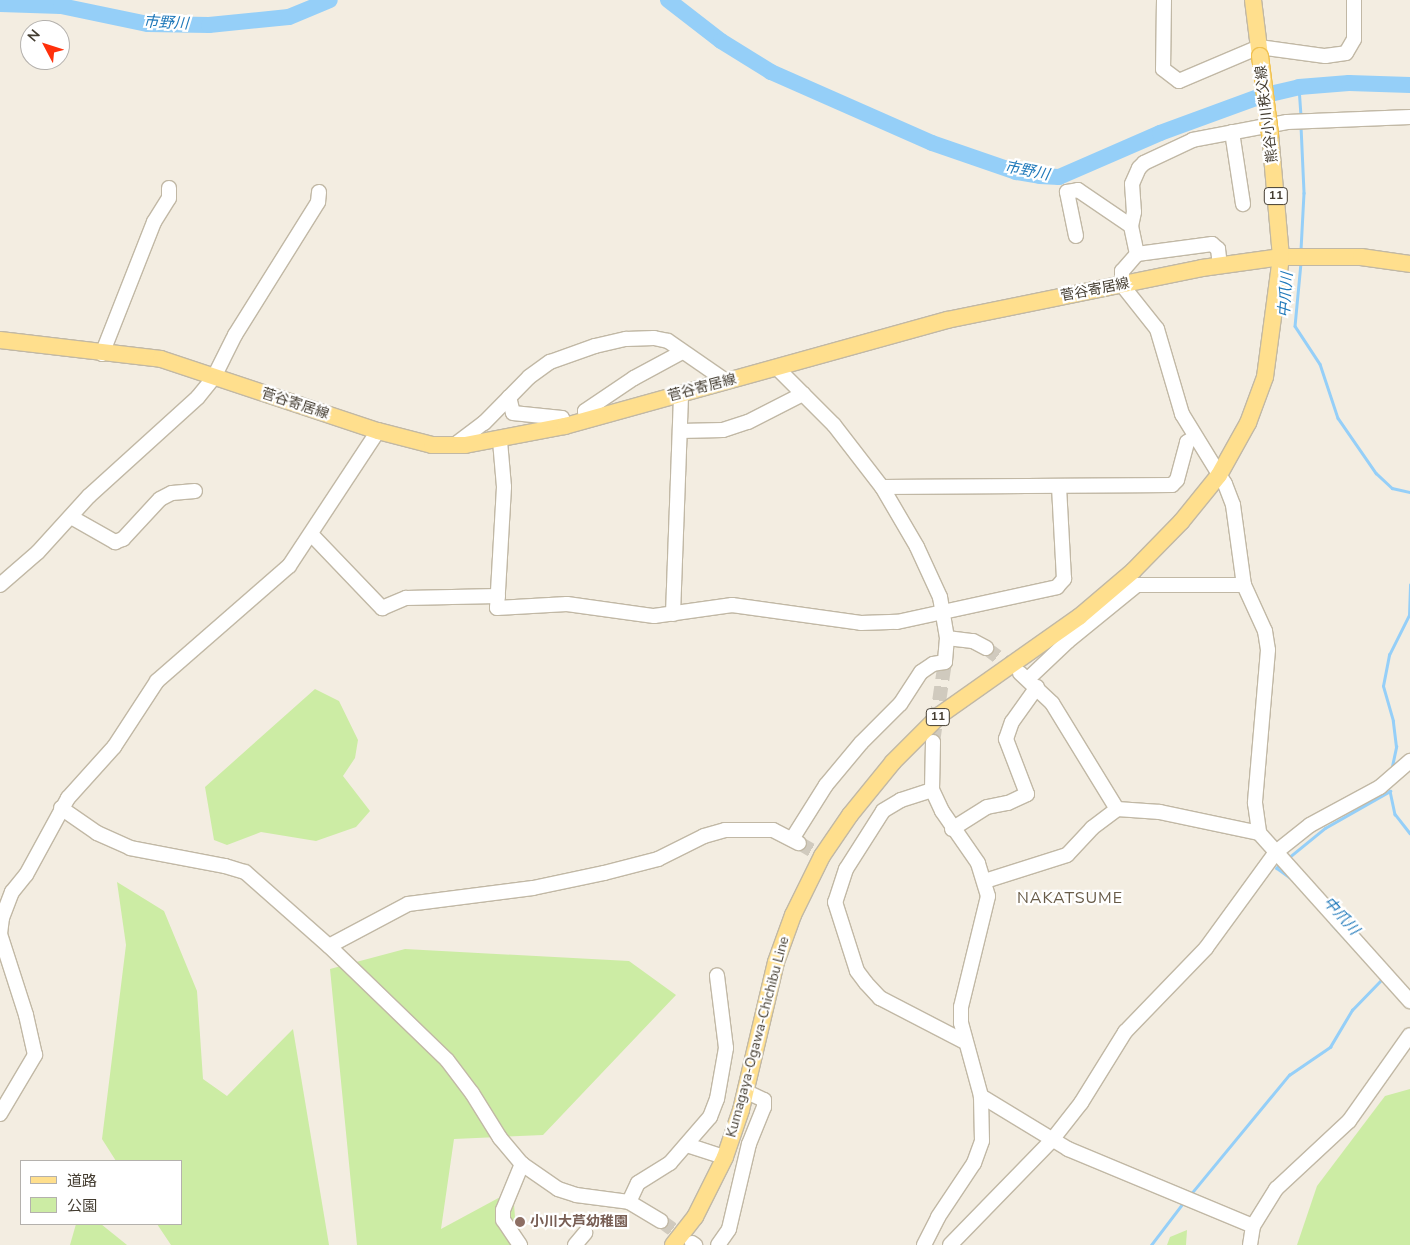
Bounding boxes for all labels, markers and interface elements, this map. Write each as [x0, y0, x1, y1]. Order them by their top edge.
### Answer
water label: 市野川 [143, 13, 189, 33]
north arrow [20, 20, 70, 70]
text: N [23, 26, 45, 46]
street label: 熊谷小川秩父線 [1253, 64, 1281, 164]
water label: 市野川 [1003, 158, 1051, 184]
road number: 11 [1264, 187, 1288, 206]
water label: 中爪川 [1275, 272, 1297, 318]
street label: 菅谷寄居線 [1059, 275, 1131, 305]
street label: 菅谷寄居線 [666, 371, 738, 405]
street label: 菅谷寄居線 [259, 385, 331, 423]
road number: 11 [926, 708, 950, 726]
district label: NAKATSUME [1016, 888, 1124, 908]
water label: 中爪川 [1319, 893, 1363, 939]
street label: Kumagaya-Ogawa-Chichibu Line [723, 935, 793, 1139]
legend [20, 1160, 182, 1225]
text: 道路 [67, 1171, 97, 1191]
text: 公園 [67, 1196, 97, 1216]
place label: 小川大芦幼稚園 [530, 1214, 628, 1230]
marker: 小川大芦幼稚園 [514, 1216, 526, 1228]

